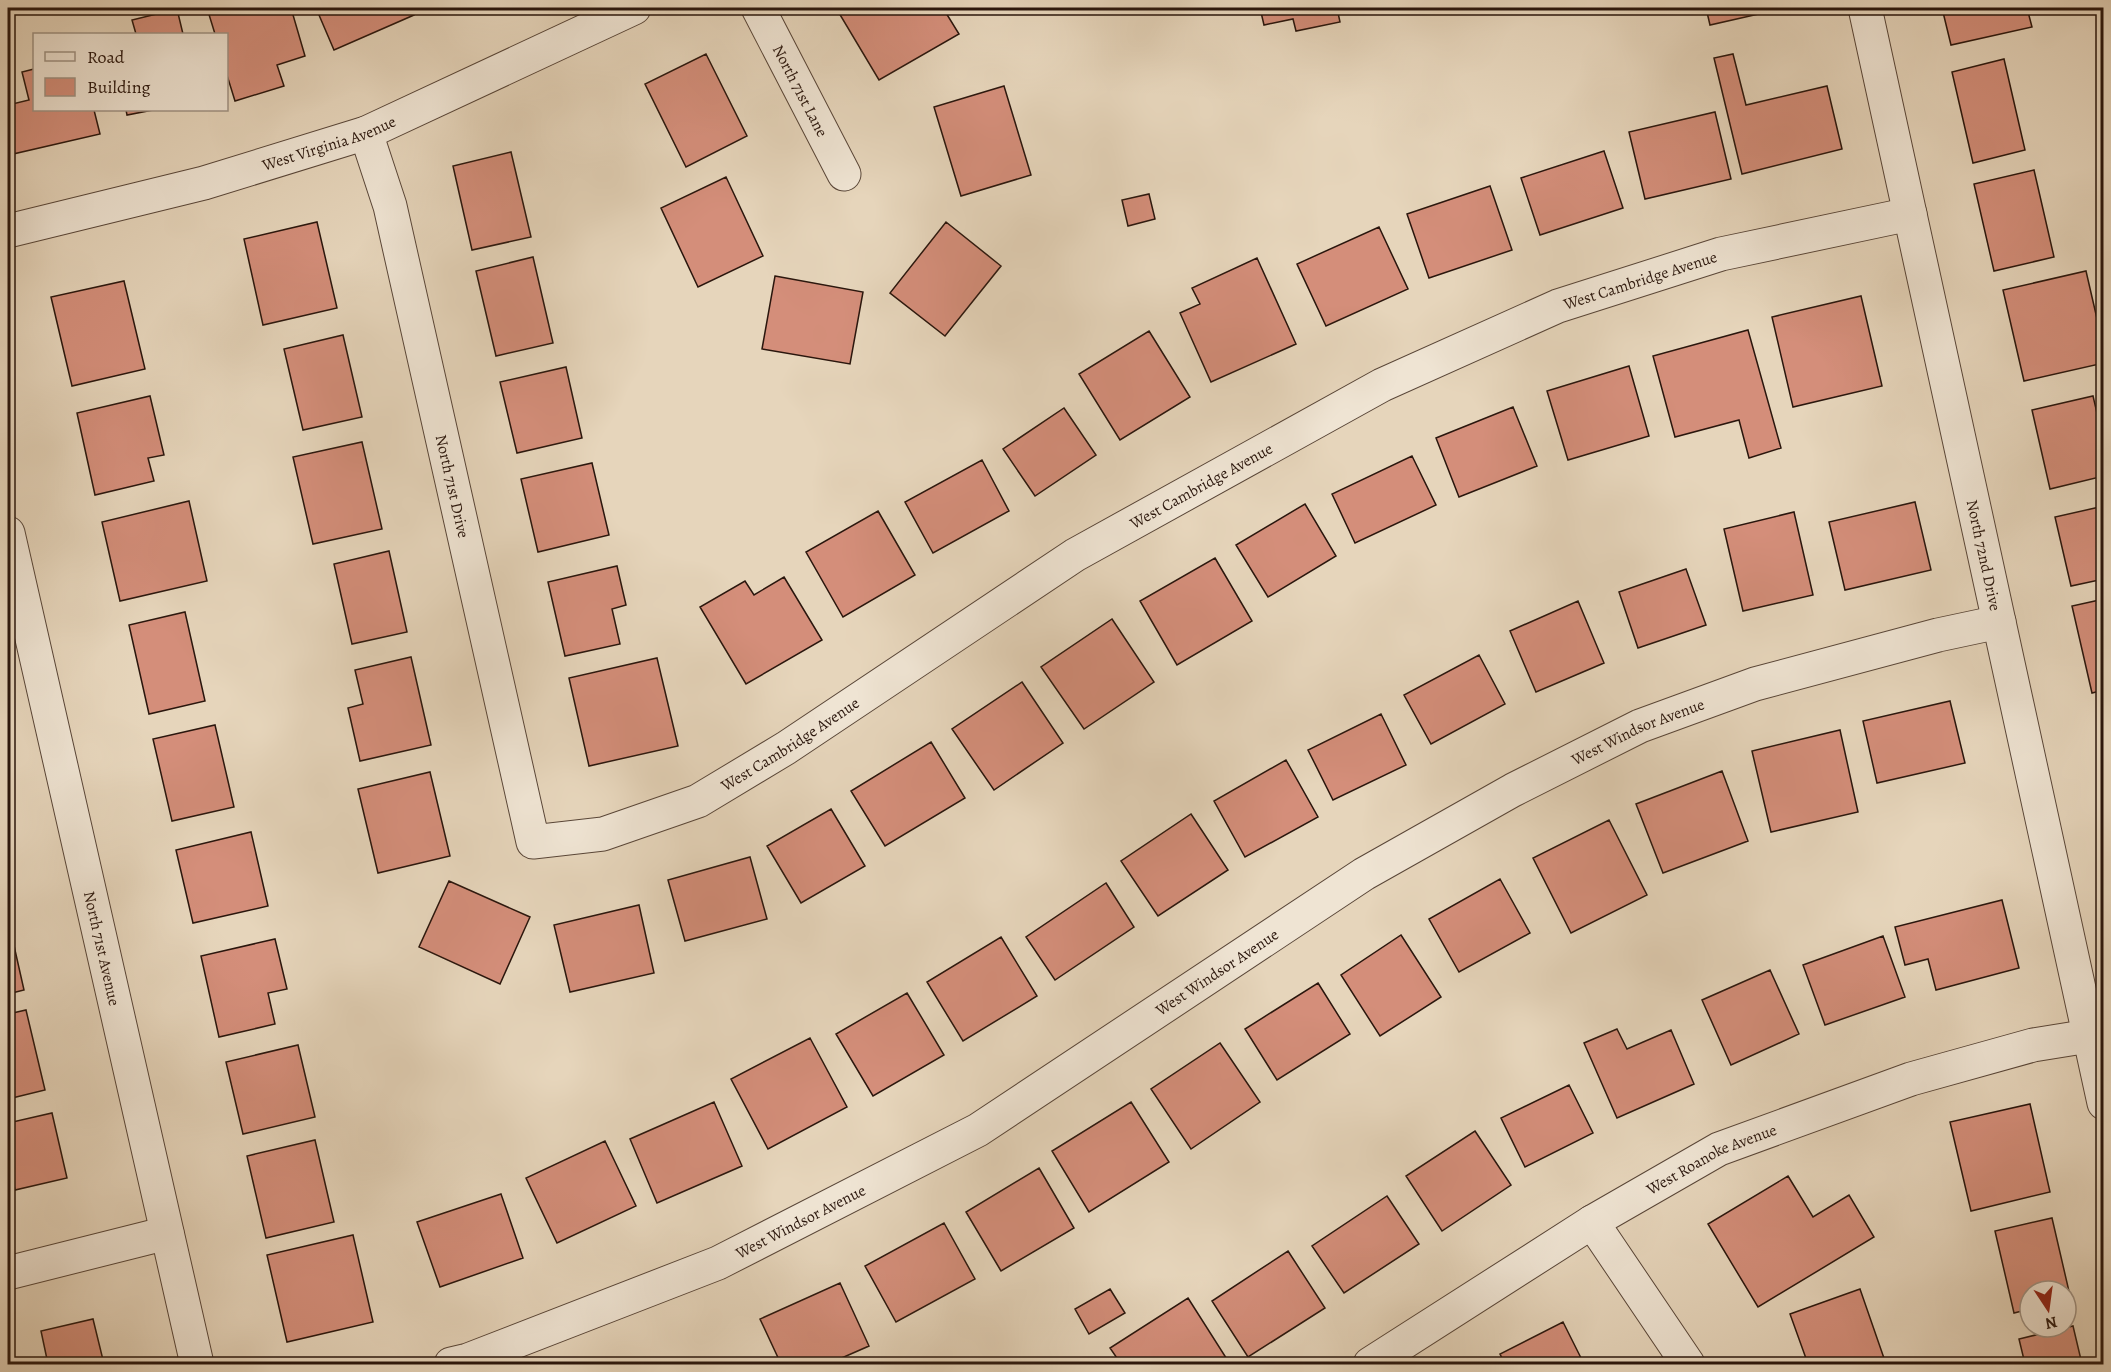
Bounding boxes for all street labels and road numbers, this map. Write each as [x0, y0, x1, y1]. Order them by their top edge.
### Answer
street label: North 71st Lane [767, 41, 833, 141]
street label: West Virginia Avenue [259, 111, 400, 177]
street label: West Cambridge Avenue [1560, 246, 1720, 316]
street label: North 71st Drive [430, 433, 474, 540]
street label: West Cambridge Avenue [1125, 438, 1277, 535]
street label: North 72nd Drive [1961, 498, 2006, 613]
street label: West Cambridge Avenue [716, 692, 864, 797]
street label: West Windsor Avenue [1567, 693, 1708, 771]
street label: North 71st Avenue [78, 889, 125, 1008]
street label: West Windsor Avenue [1151, 924, 1283, 1022]
street label: West Roanoke Avenue [1642, 1119, 1780, 1201]
street label: West Windsor Avenue [731, 1179, 870, 1265]

